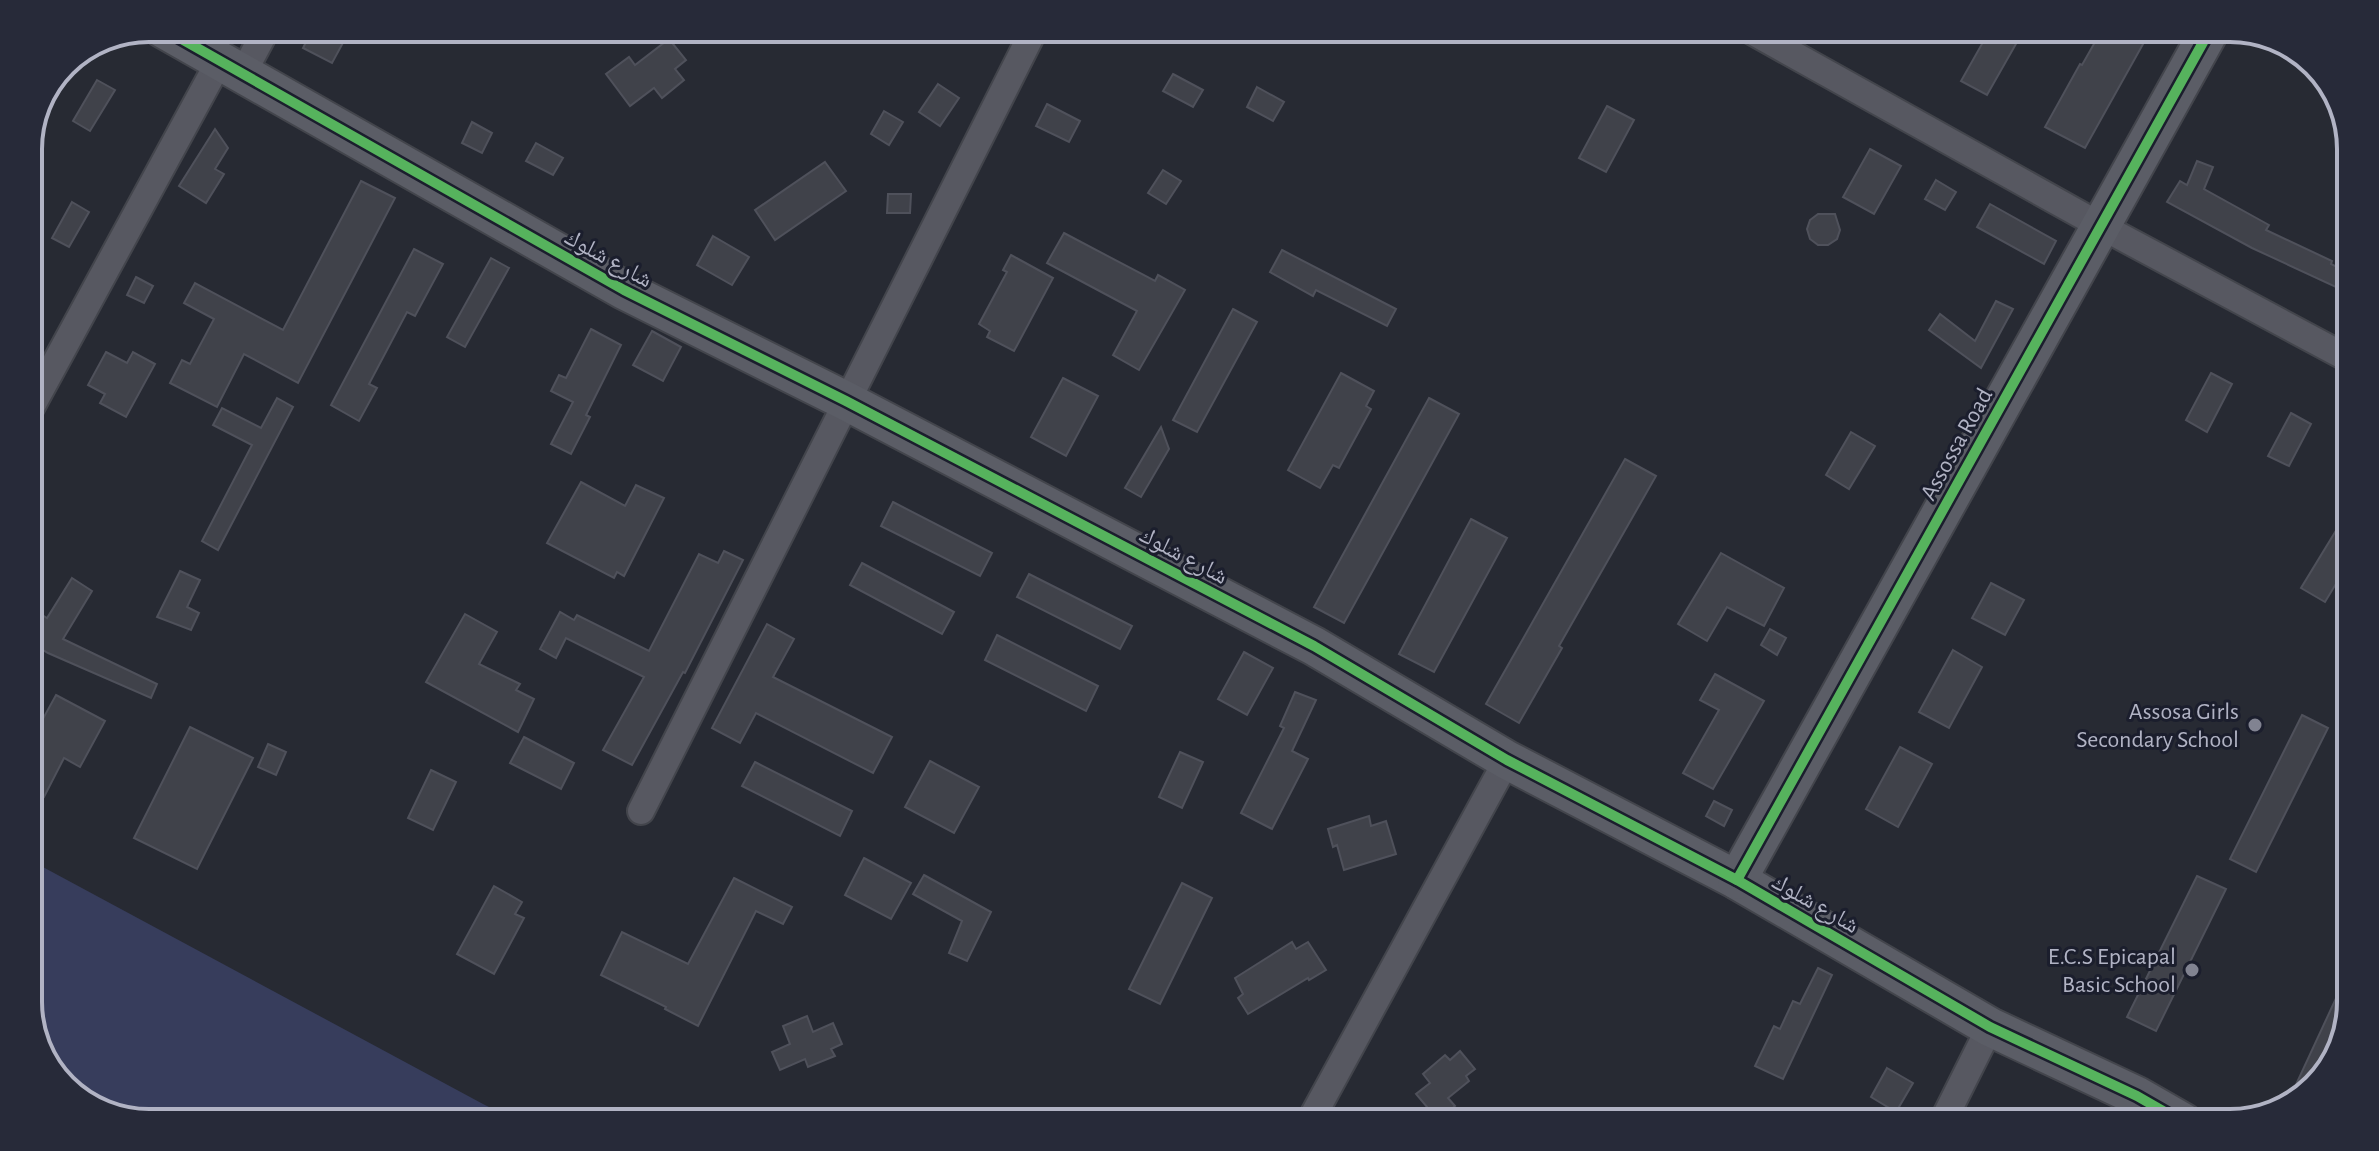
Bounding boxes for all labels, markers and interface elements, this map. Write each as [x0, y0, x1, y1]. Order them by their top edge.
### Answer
street label: شارع شلوك [560, 225, 656, 294]
street label: Assossa Road [1916, 384, 1997, 505]
street label: شارع شلوك [1135, 523, 1231, 591]
place label: Assosa Girls Secondary School [2076, 700, 2239, 752]
marker: Assosa Girls Secondary School [2246, 716, 2264, 734]
street label: شارع شلوك [1767, 870, 1863, 940]
place label: E.C.S Epicapal Basic School [2048, 945, 2176, 997]
marker: E.C.S Epicapal Basic School [2183, 961, 2201, 979]

